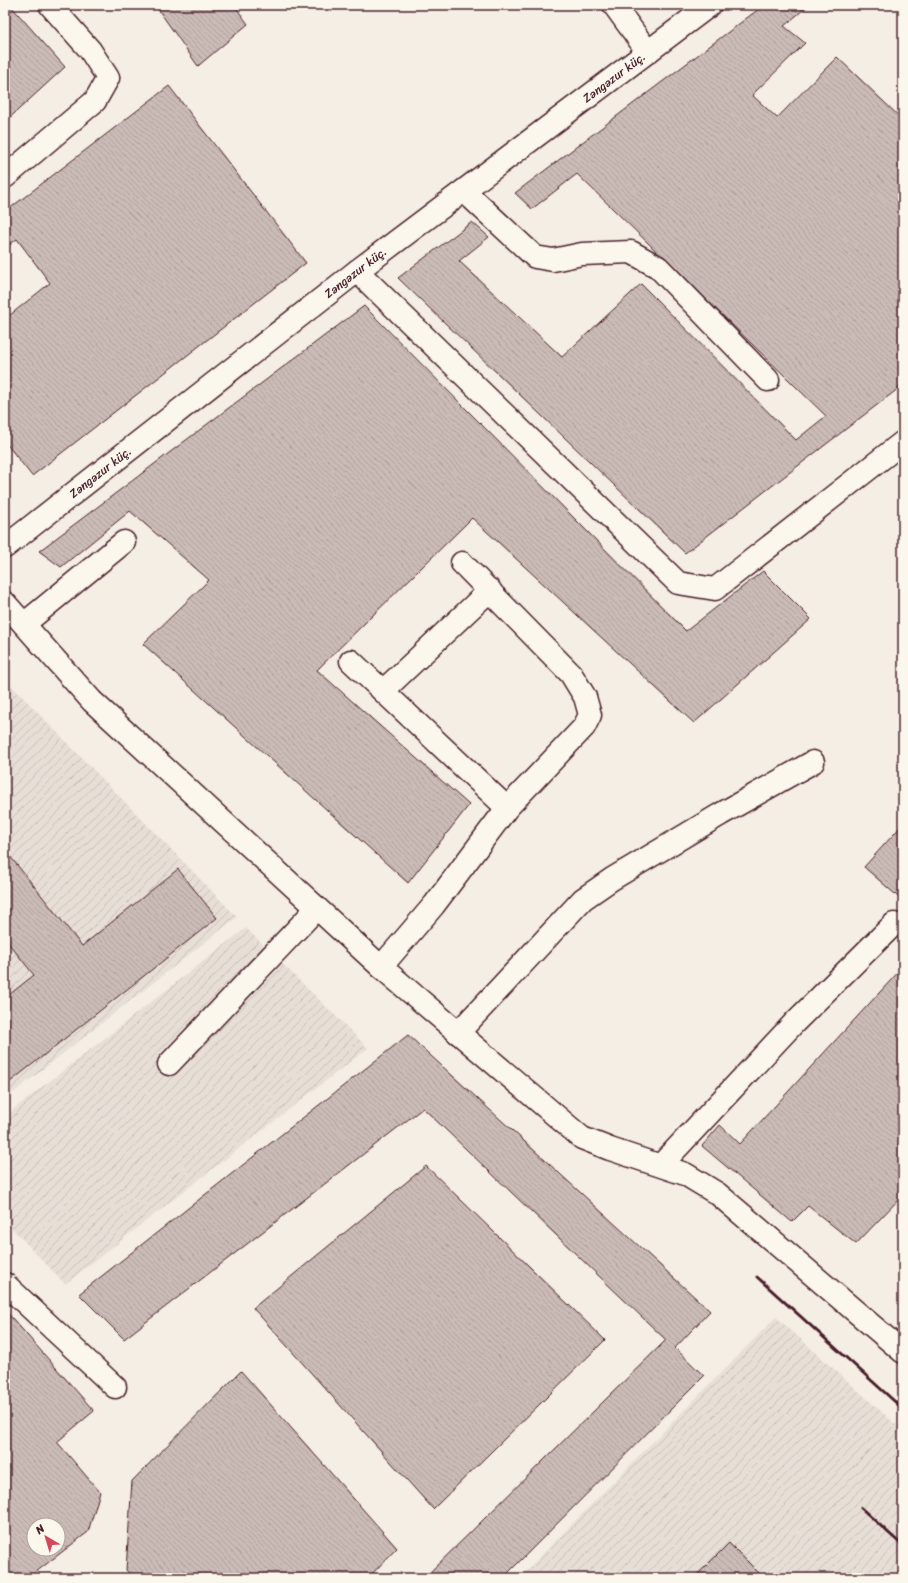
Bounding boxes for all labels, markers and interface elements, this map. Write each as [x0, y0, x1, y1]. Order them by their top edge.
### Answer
street label: Zəngəzur küç. [577, 46, 650, 109]
street label: Zəngəzur küç. [319, 241, 392, 304]
street label: Zəngəzur küç. [64, 441, 136, 504]
north arrow [26, 1517, 66, 1557]
text: N [31, 1519, 49, 1540]

